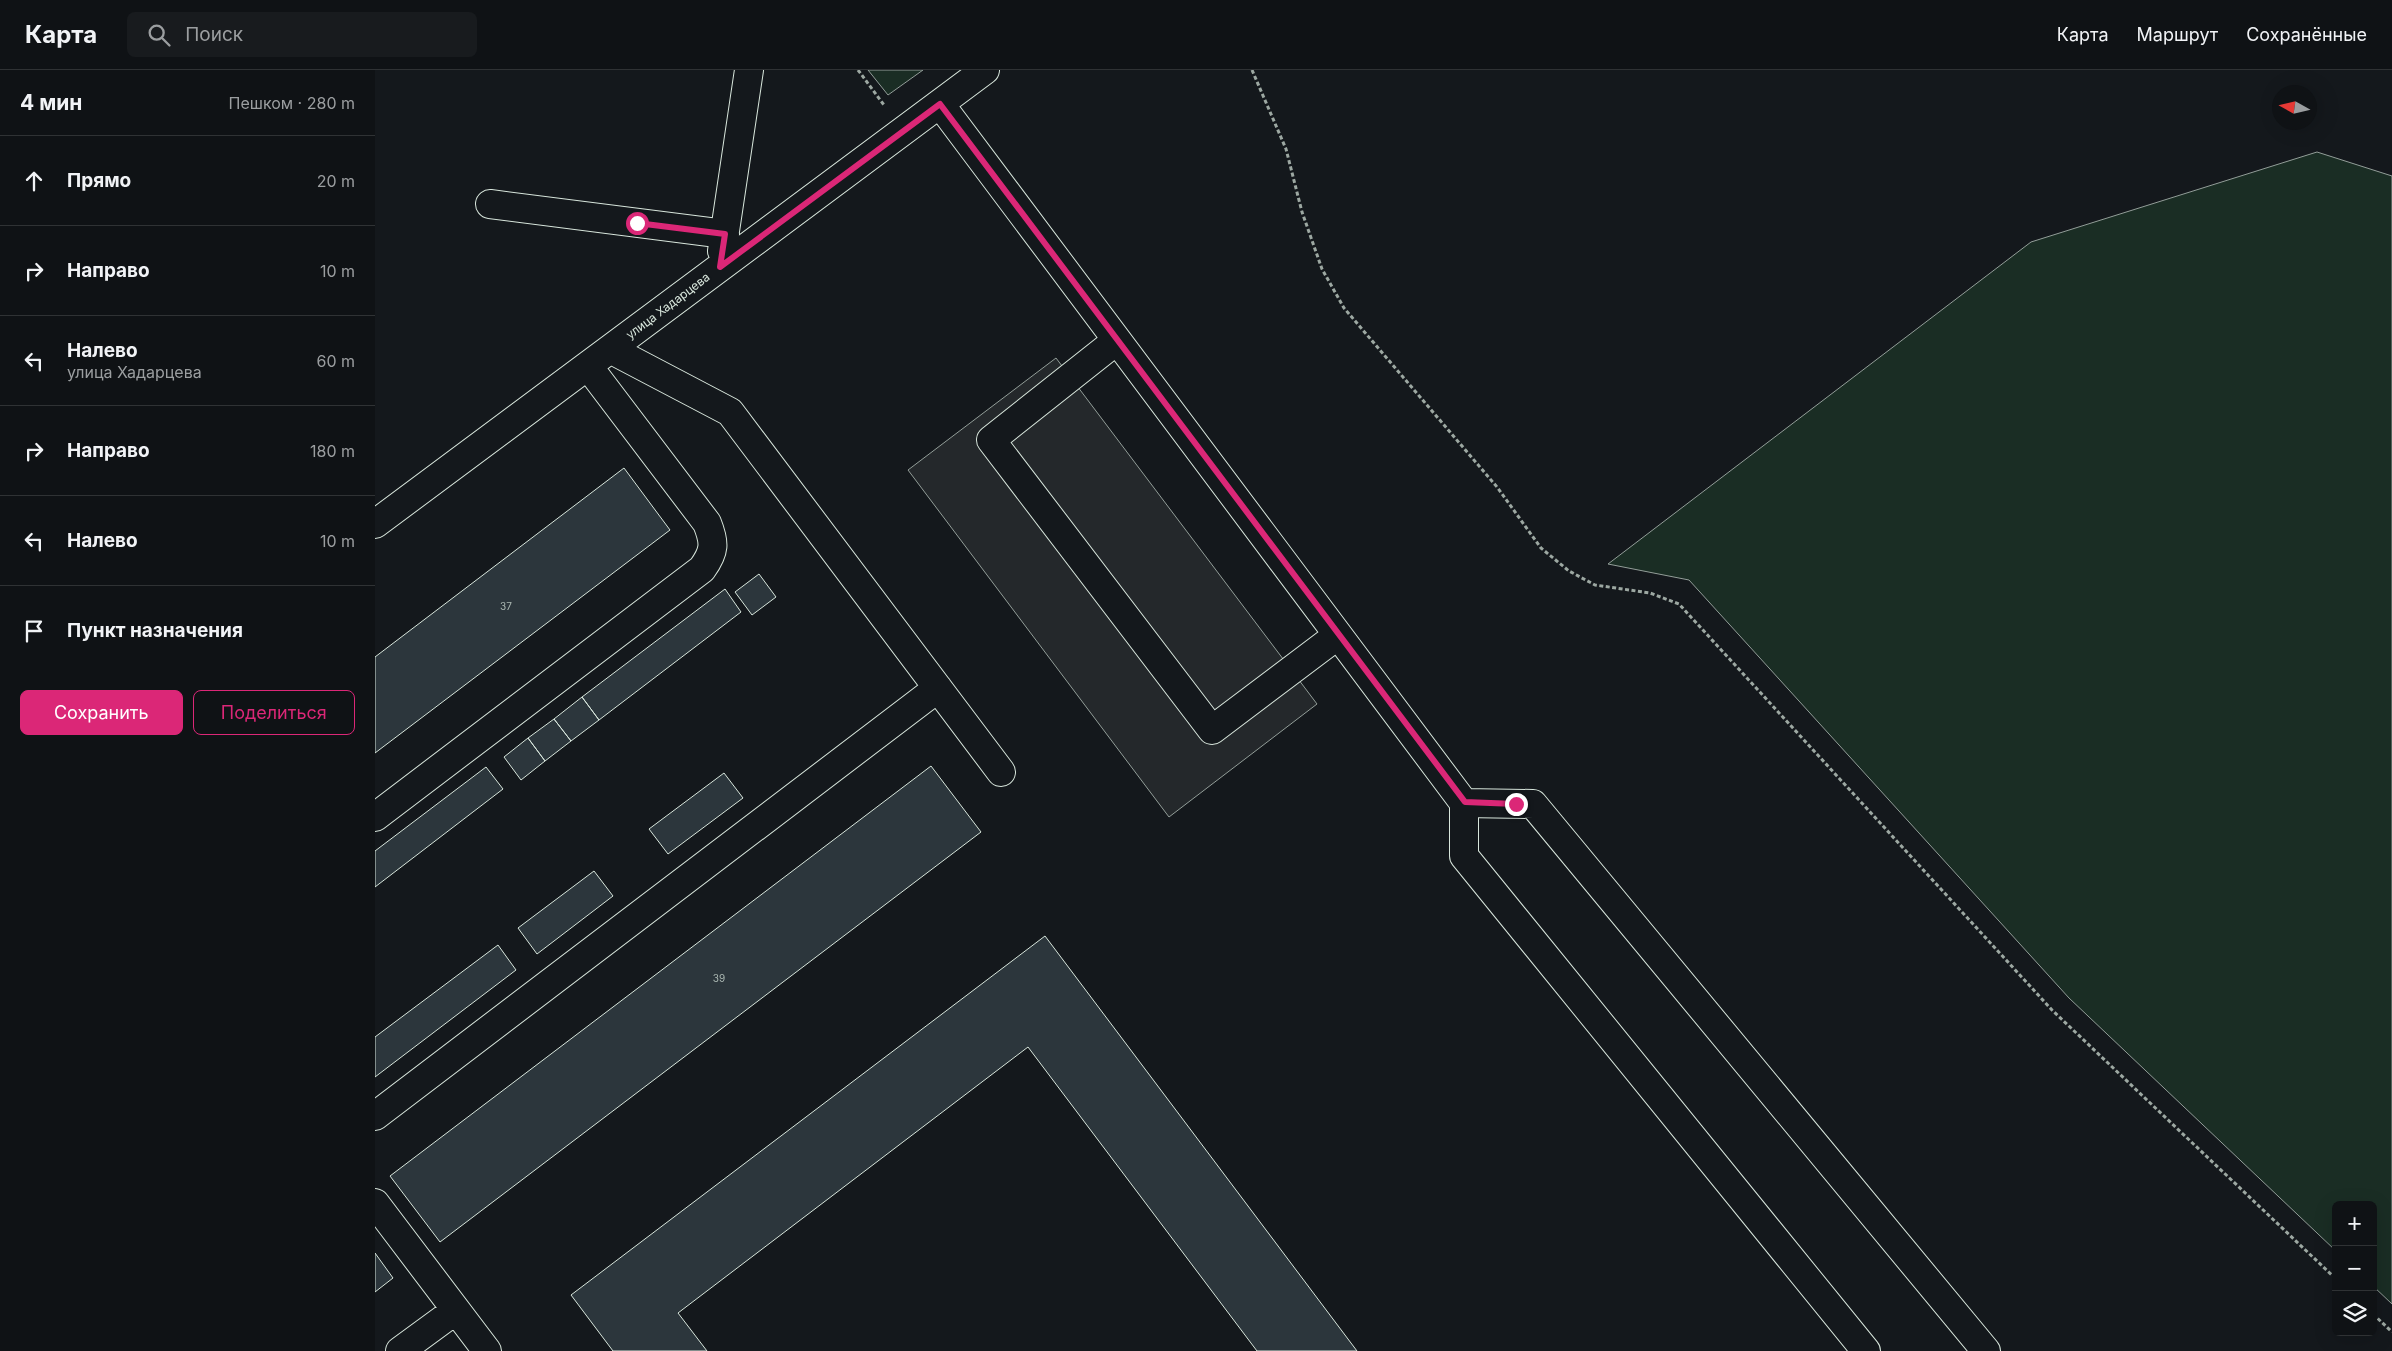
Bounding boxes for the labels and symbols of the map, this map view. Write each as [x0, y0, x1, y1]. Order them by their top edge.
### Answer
north arrow [2272, 85, 2317, 130]
route start [626, 212, 649, 235]
street label: улица Хадарцева [623, 269, 713, 342]
house number: 37 [500, 600, 512, 612]
route end [1505, 793, 1528, 816]
house number: 39 [713, 972, 725, 984]

